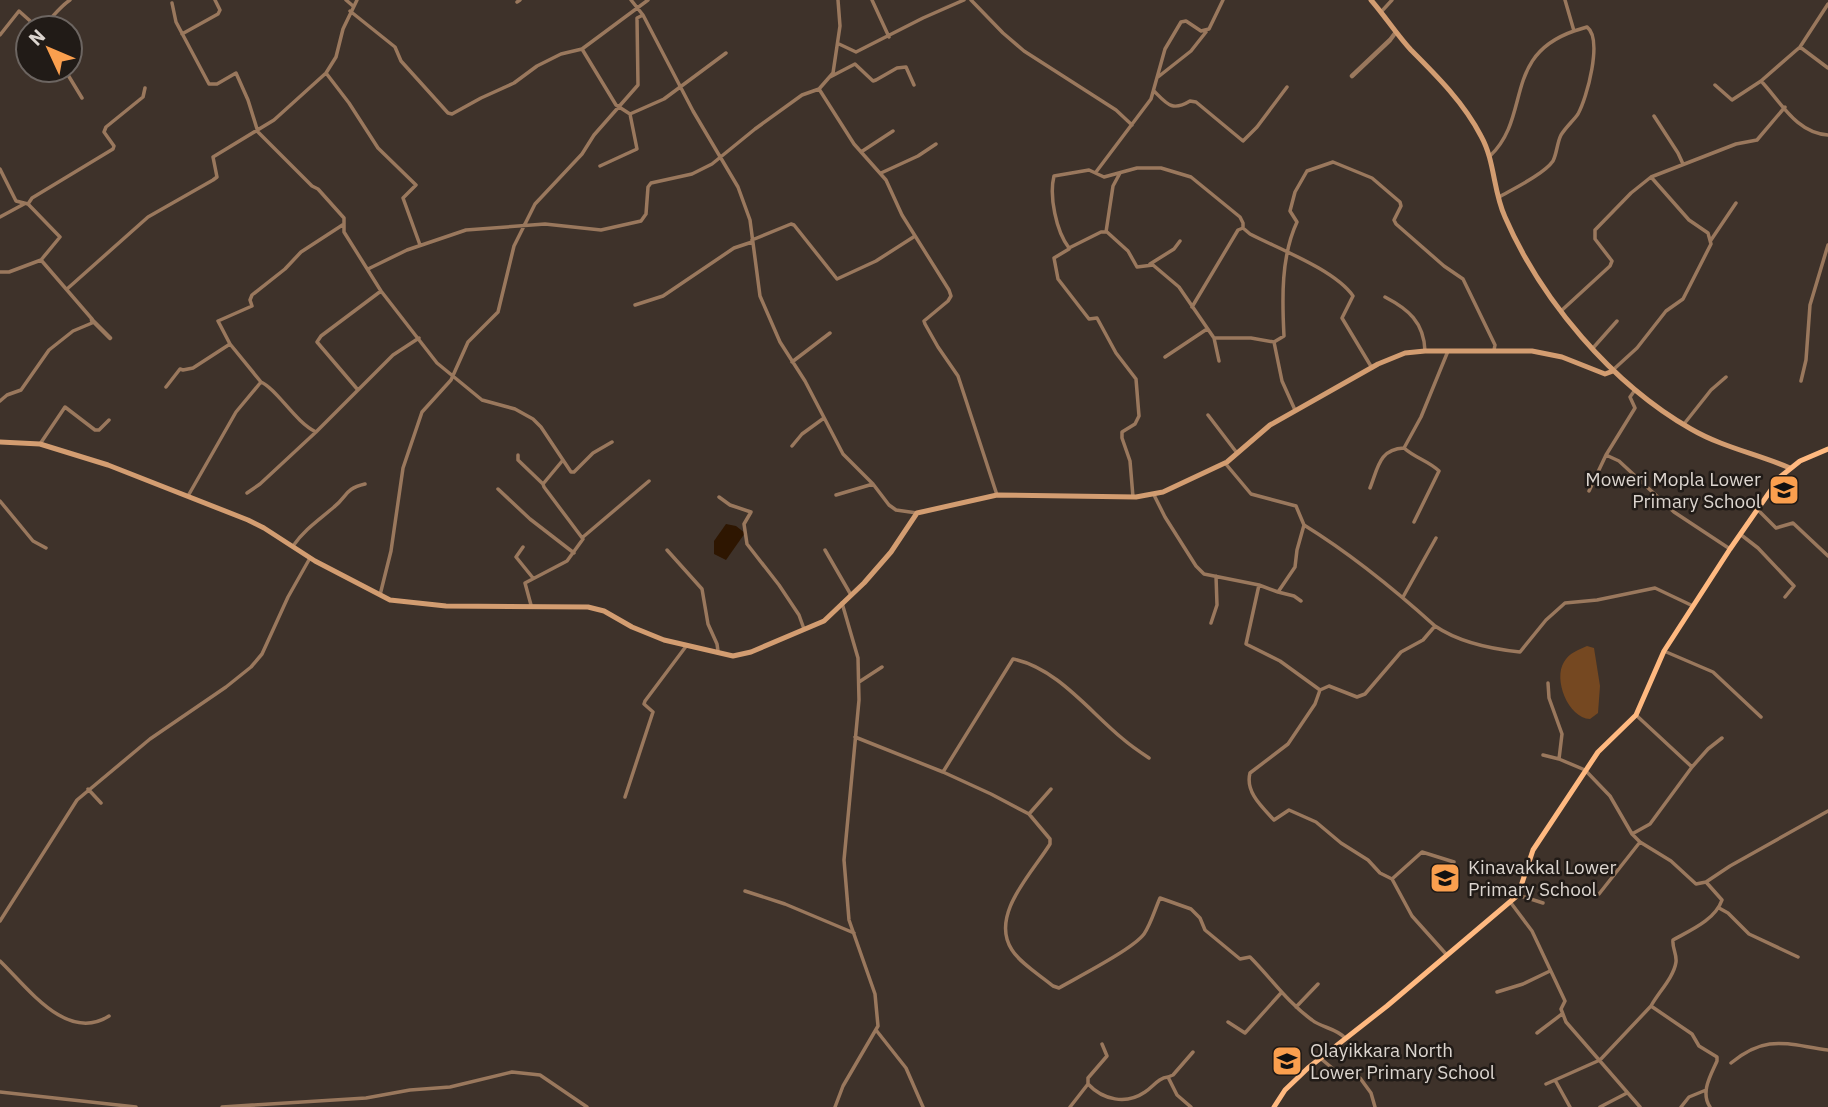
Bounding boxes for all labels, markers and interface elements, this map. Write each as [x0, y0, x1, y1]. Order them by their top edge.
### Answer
north arrow [14, 14, 84, 84]
text: N [23, 24, 50, 50]
place label: Moweri Mopla Lower Primary School [1585, 467, 1761, 513]
school or university icon: Moweri Mopla Lower Primary School [1767, 473, 1801, 507]
place label: Kinavakkal Lower Primary School [1468, 855, 1616, 901]
school or university icon: Kinavakkal Lower Primary School [1428, 861, 1462, 895]
place label: Olayikkara North Lower Primary School [1310, 1038, 1495, 1084]
school or university icon: Olayikkara North Lower Primary School [1270, 1044, 1304, 1078]

